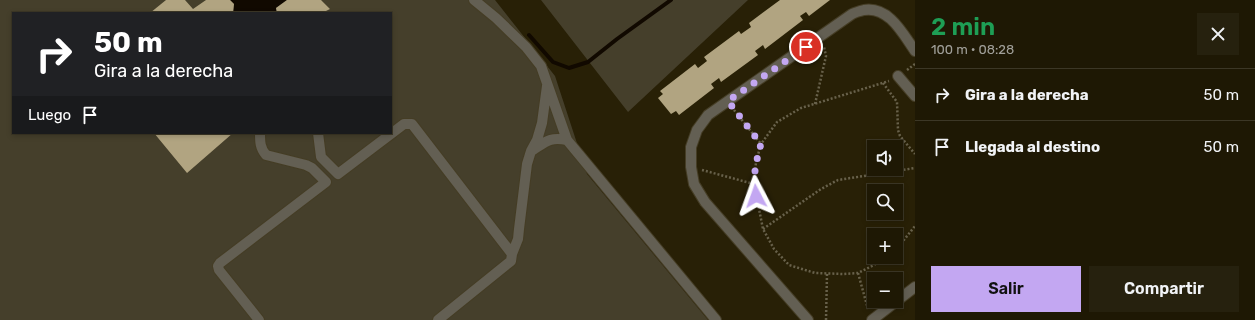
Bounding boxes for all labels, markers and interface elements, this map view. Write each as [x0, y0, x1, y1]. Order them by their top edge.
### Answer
text: 2 min [931, 13, 995, 41]
button: close [1197, 13, 1239, 55]
text: 50 m [94, 26, 163, 59]
icon: right [28, 28, 80, 80]
pin [789, 30, 823, 64]
icon: arrive [795, 36, 817, 58]
text: 100 m · 08:28 [931, 42, 1014, 57]
text: Gira a la derecha [94, 60, 233, 82]
icon: right [931, 84, 953, 106]
text: Gira a la derecha [965, 86, 1089, 104]
text: 50 m [1204, 86, 1239, 104]
icon: arrive [79, 104, 101, 126]
text: Luego [28, 106, 71, 124]
icon: arrive [931, 136, 953, 158]
text: Llegada al destino [965, 138, 1100, 156]
text: 50 m [1204, 138, 1239, 156]
map controls [867, 140, 903, 308]
button: sound [867, 140, 903, 176]
position arrow [735, 175, 777, 217]
button: search [867, 184, 903, 220]
button: + [867, 228, 903, 264]
button: Salir [931, 266, 1081, 312]
button: Compartir [1089, 266, 1239, 312]
button: − [867, 272, 903, 308]

